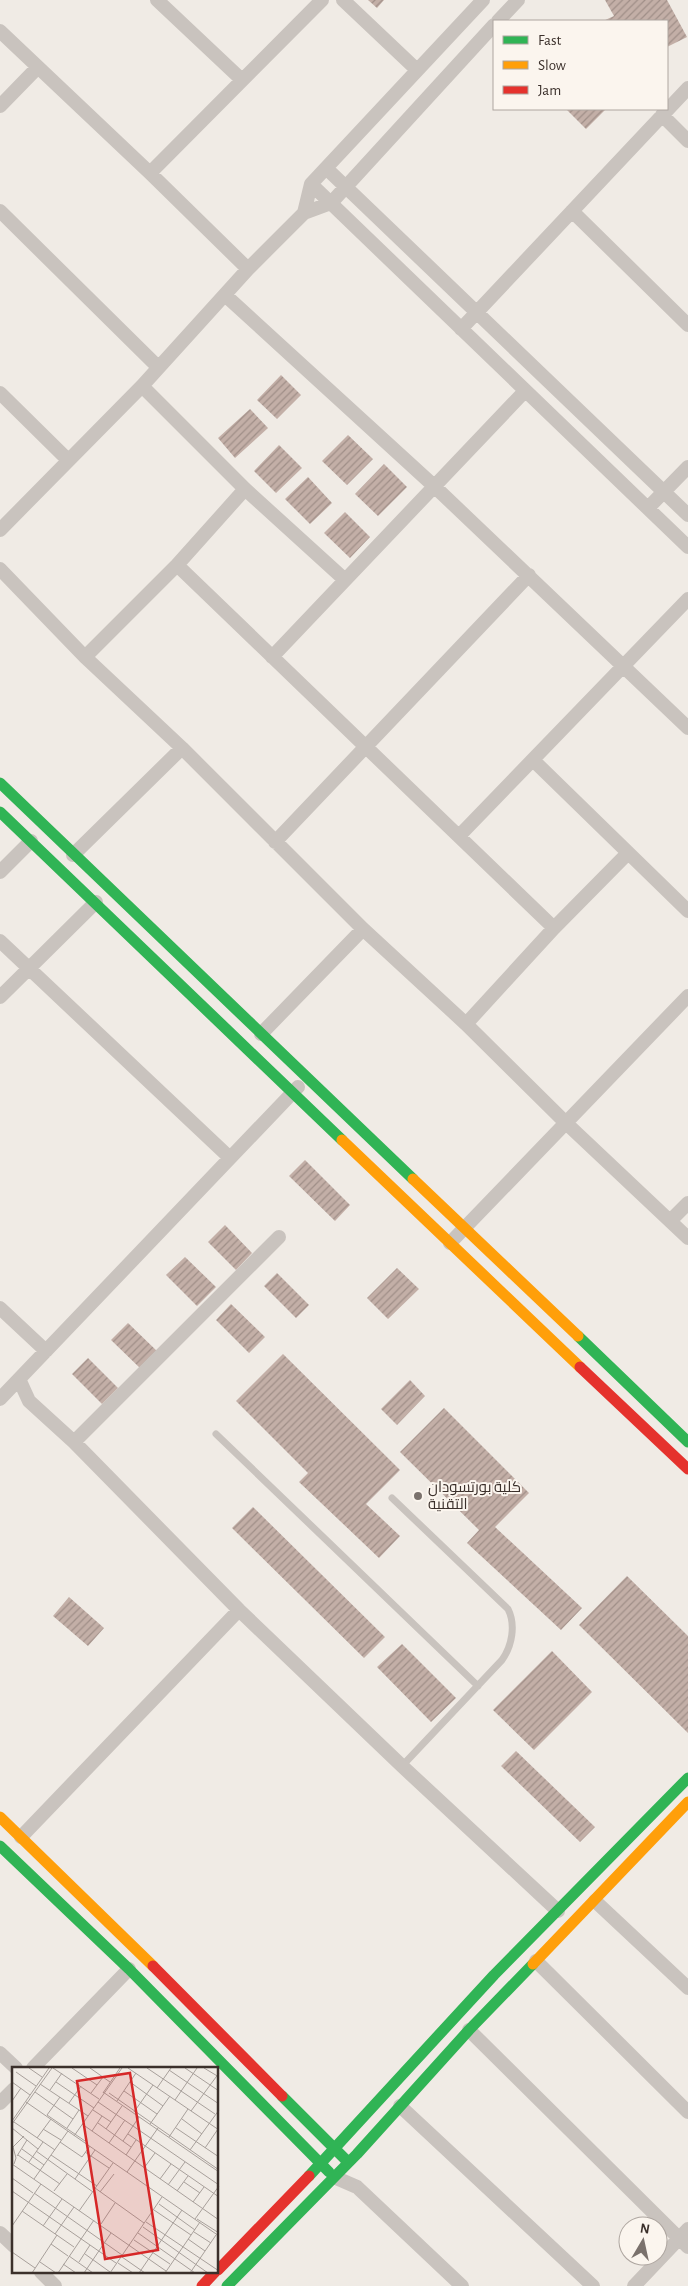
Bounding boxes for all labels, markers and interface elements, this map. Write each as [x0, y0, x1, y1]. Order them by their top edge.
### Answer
legend [493, 20, 668, 110]
text: Fast [538, 33, 562, 48]
text: Slow [538, 58, 566, 73]
text: Jam [538, 83, 561, 98]
place label: كلية بورتسودان التقنية [428, 1480, 521, 1512]
marker: كلية بورتسودان التقنية [412, 1490, 424, 1502]
inset map [12, 2067, 219, 2274]
north arrow [618, 2216, 668, 2266]
text: N [639, 2221, 651, 2237]

